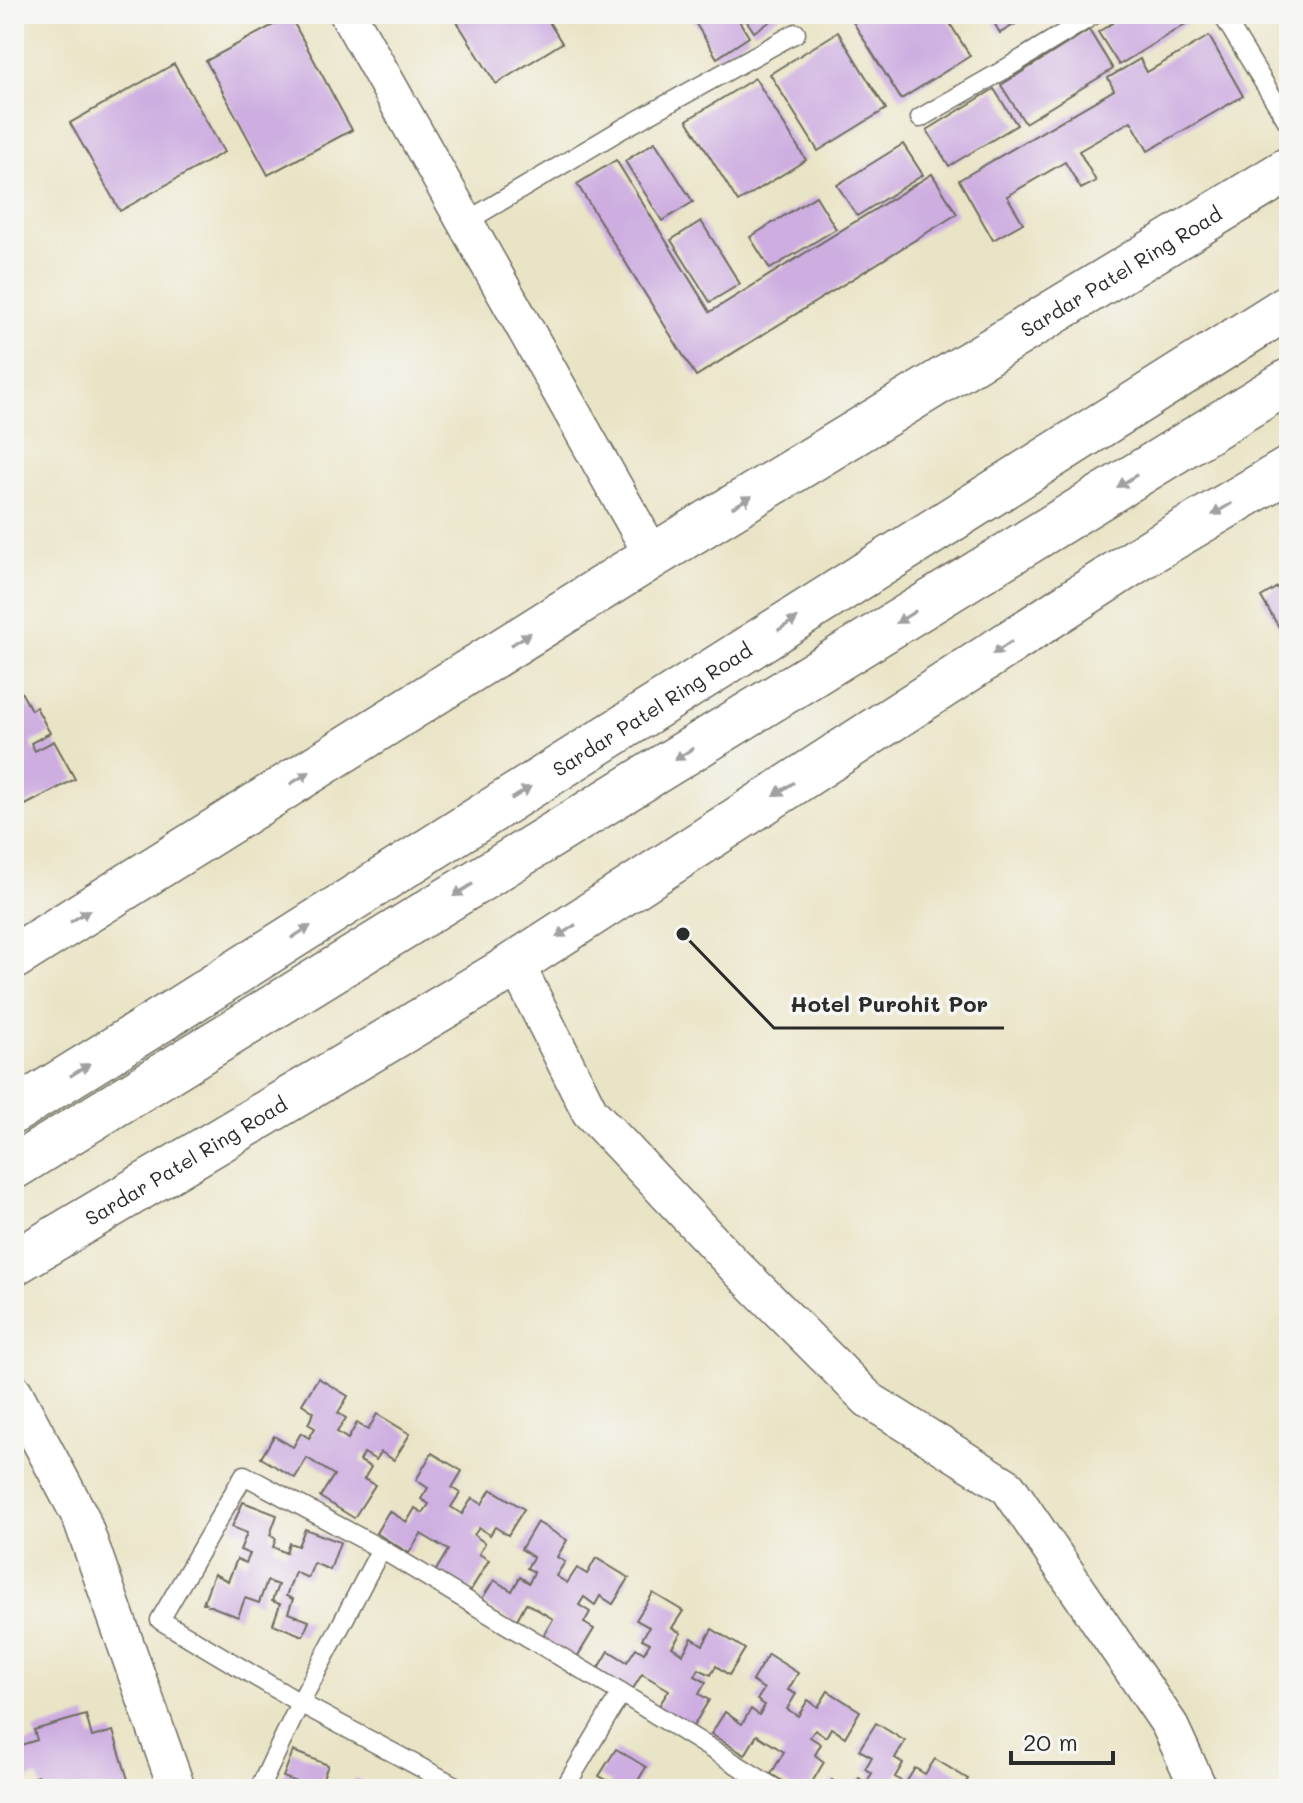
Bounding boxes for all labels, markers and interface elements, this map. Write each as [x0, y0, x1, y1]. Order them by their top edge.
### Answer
street label: Sardar Patel Ring Road [1016, 200, 1226, 342]
one-way arrow [1116, 474, 1138, 488]
one-way arrow [731, 496, 753, 510]
one-way arrow [1211, 502, 1233, 516]
one-way arrow [895, 610, 917, 624]
one-way arrow [777, 616, 798, 631]
one-way arrow [510, 633, 532, 647]
street label: Sardar Patel Ring Road [548, 637, 756, 782]
one-way arrow [991, 640, 1013, 654]
one-way arrow [674, 746, 695, 761]
one-way arrow [290, 770, 311, 785]
one-way arrow [773, 782, 795, 796]
one-way arrow [510, 785, 531, 800]
one-way arrow [452, 883, 474, 897]
one-way arrow [69, 909, 91, 923]
one-way arrow [555, 923, 577, 938]
one-way arrow [290, 925, 312, 939]
callout: Hotel Purohit Por [774, 982, 1004, 1028]
text: Hotel Purohit Por [790, 989, 988, 1018]
one-way arrow [70, 1062, 91, 1077]
street label: Sardar Patel Ring Road [80, 1090, 292, 1231]
scale bar [1011, 1715, 1113, 1765]
text: 20 m [1023, 1726, 1078, 1757]

